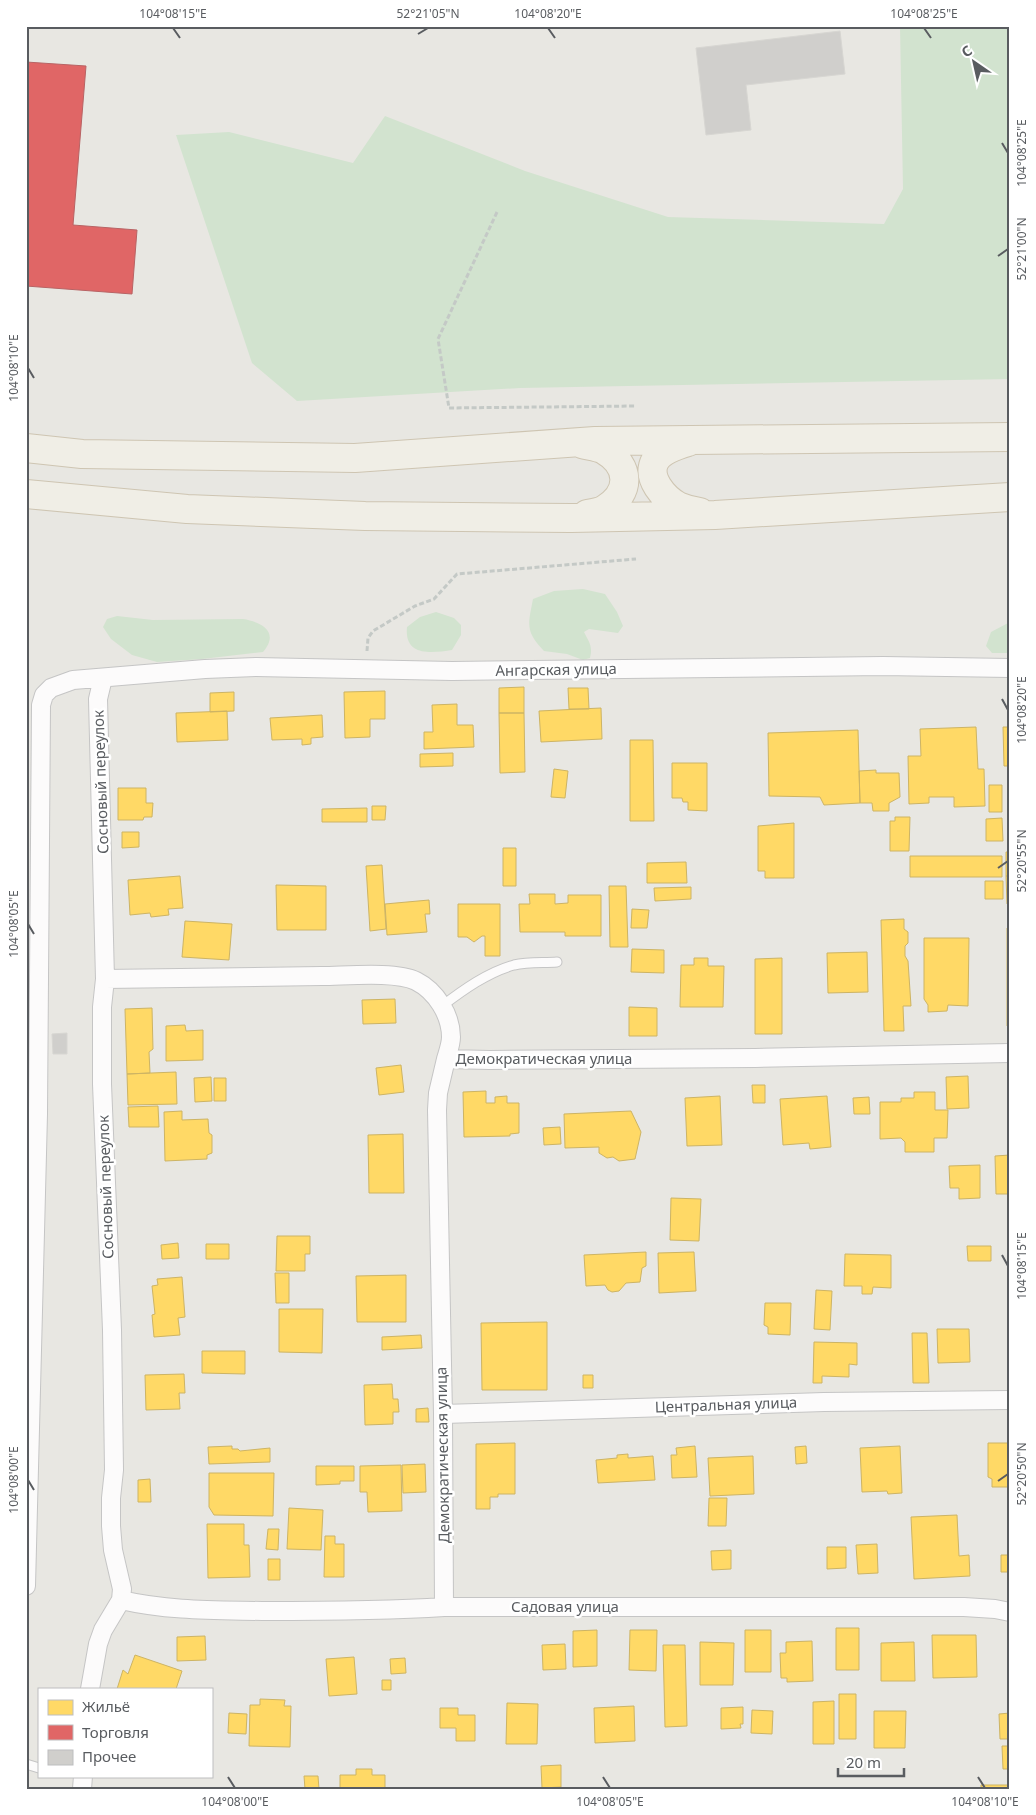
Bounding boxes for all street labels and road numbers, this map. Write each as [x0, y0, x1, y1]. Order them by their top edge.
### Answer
street label: Ангарская улица [495, 658, 617, 680]
street label: Сосновый переулок [87, 710, 113, 854]
street label: Демократическая улица [456, 1048, 632, 1068]
street label: Сосновый переулок [92, 1115, 118, 1259]
street label: Демократическая улица [430, 1366, 454, 1544]
street label: Центральная улица [654, 1392, 798, 1416]
street label: Садовая улица [511, 1596, 619, 1616]

